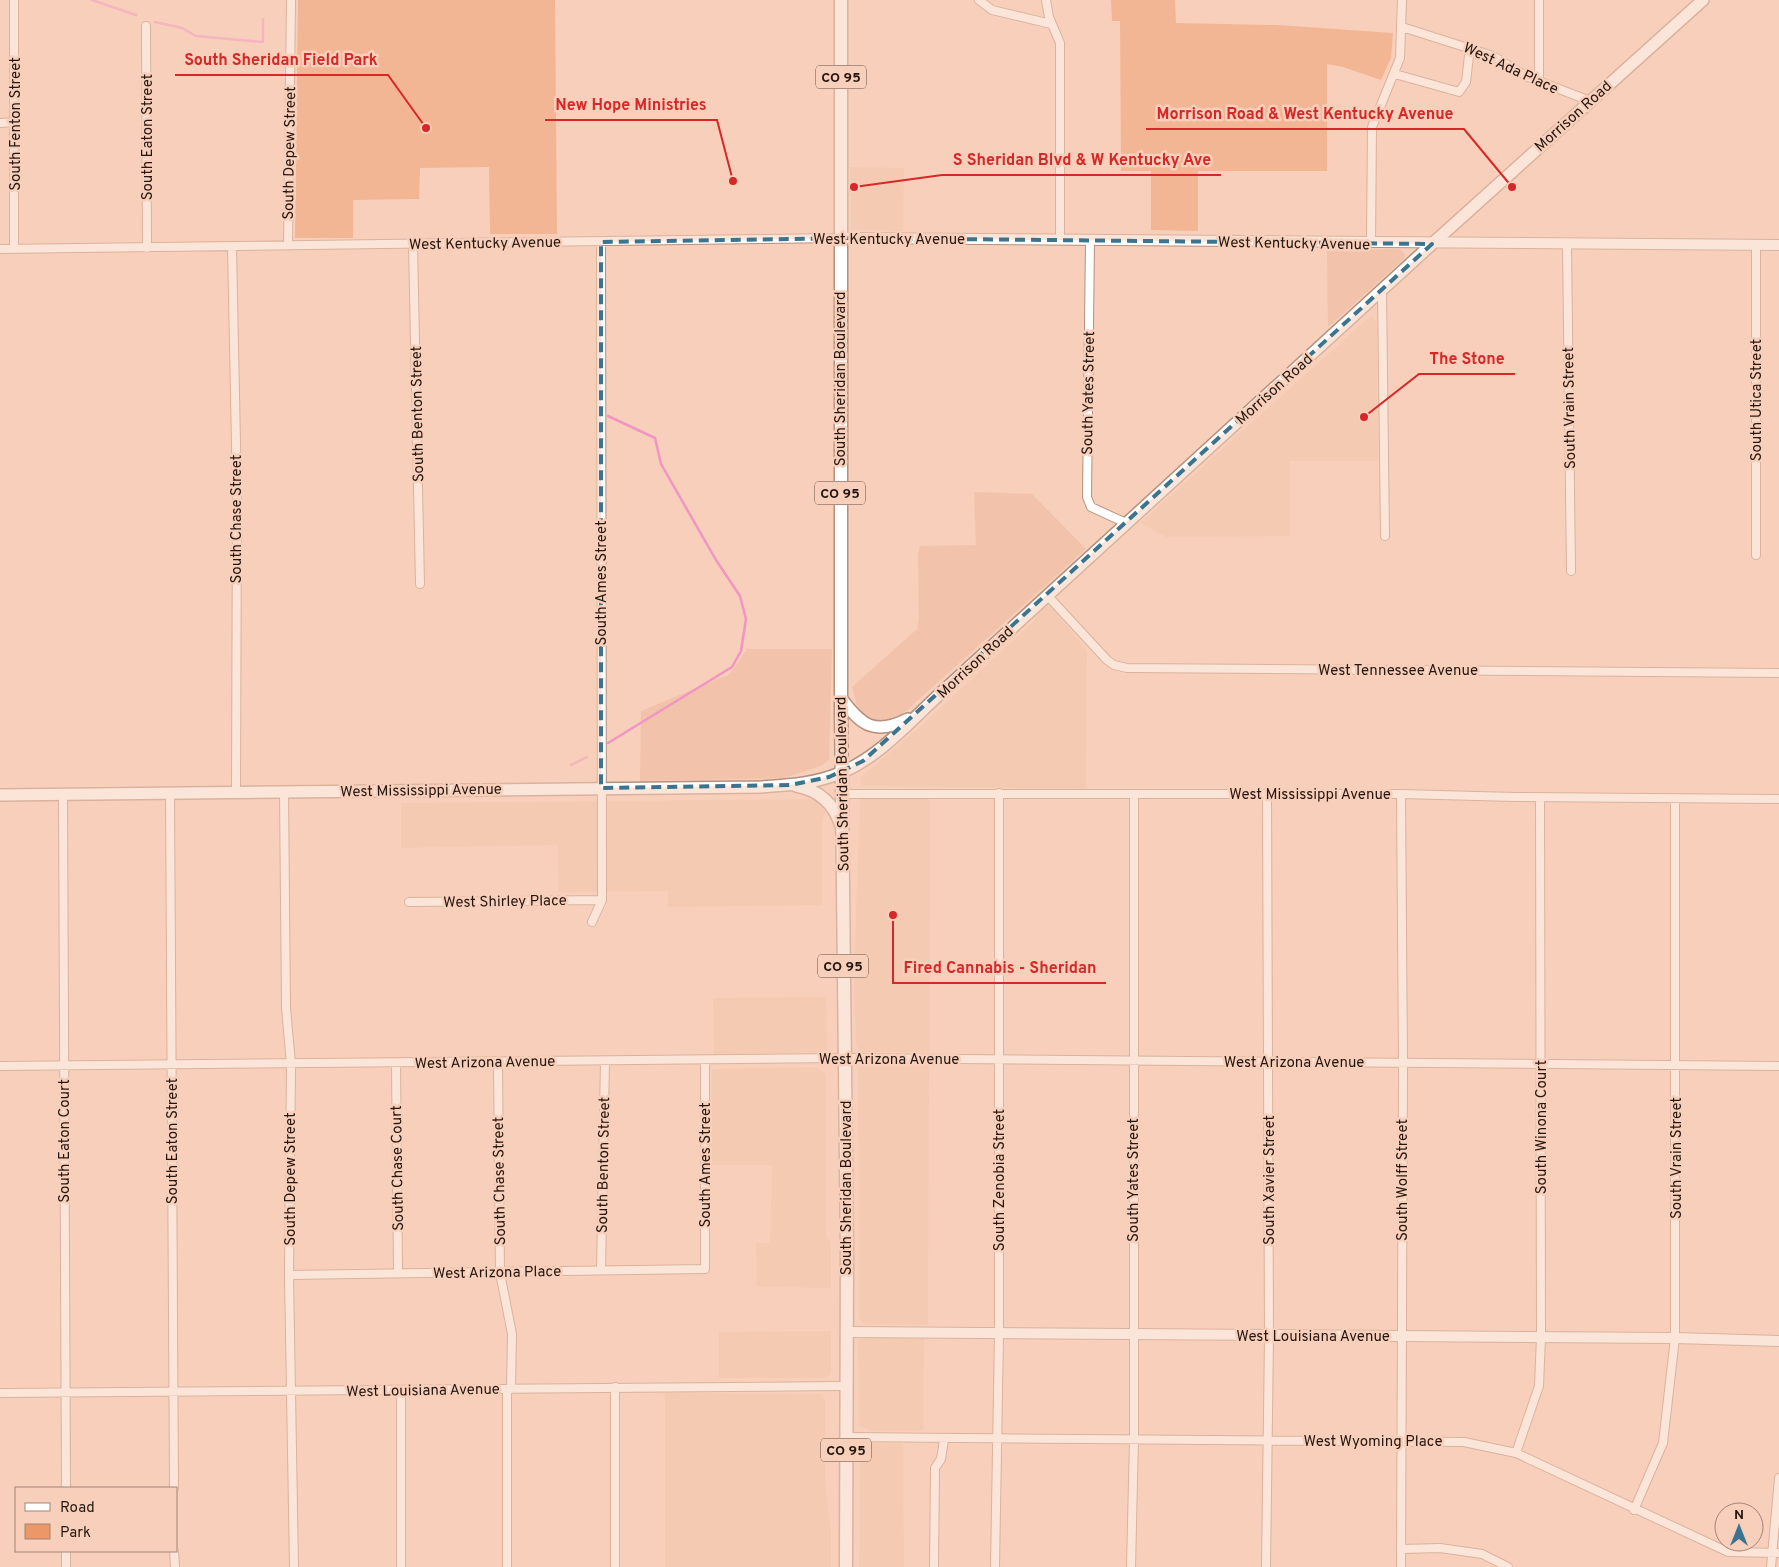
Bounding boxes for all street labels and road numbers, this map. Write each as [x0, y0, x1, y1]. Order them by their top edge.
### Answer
street label: West Ada Place [1460, 39, 1561, 100]
street label: South Fenton Street [7, 57, 26, 191]
road number: CO 95 [816, 66, 866, 88]
street label: South Eaton Street [139, 74, 158, 200]
street label: Morrison Road [1531, 77, 1617, 157]
street label: South Depew Street [280, 86, 301, 220]
street label: West Kentucky Avenue [813, 231, 965, 250]
street label: West Kentucky Avenue [409, 234, 561, 255]
street label: West Kentucky Avenue [1218, 234, 1370, 255]
street label: South Sheridan Boulevard [832, 292, 851, 466]
street label: South Yates Street [1079, 331, 1100, 455]
street label: South Utica Street [1748, 339, 1767, 461]
street label: South Benton Street [408, 346, 429, 482]
street label: South Vrain Street [1560, 347, 1581, 469]
street label: Morrison Road [1232, 350, 1318, 430]
street label: South Chase Street [228, 455, 247, 583]
road number: CO 95 [815, 482, 865, 504]
street label: South Ames Street [593, 520, 612, 646]
street label: Morrison Road [934, 623, 1018, 703]
street label: West Tennessee Avenue [1318, 662, 1478, 681]
street label: South Sheridan Boulevard [832, 696, 855, 871]
street label: West Mississippi Avenue [340, 781, 502, 802]
street label: West Mississippi Avenue [1229, 786, 1391, 805]
street label: West Shirley Place [443, 892, 567, 913]
road number: CO 95 [818, 954, 868, 978]
street label: West Arizona Avenue [819, 1051, 959, 1070]
street label: West Arizona Avenue [415, 1053, 556, 1074]
street label: West Arizona Avenue [1224, 1054, 1364, 1073]
street label: South Winona Court [1533, 1060, 1552, 1194]
street label: South Eaton Street [164, 1078, 183, 1204]
street label: South Eaton Court [56, 1079, 75, 1203]
street label: South Benton Street [594, 1097, 615, 1233]
street label: South Vrain Street [1668, 1097, 1687, 1219]
street label: South Sheridan Boulevard [838, 1101, 857, 1275]
street label: South Ames Street [697, 1102, 716, 1228]
street label: South Chase Court [388, 1105, 409, 1231]
street label: South Zenobia Street [991, 1109, 1010, 1251]
street label: South Depew Street [282, 1112, 301, 1246]
street label: South Xavier Street [1261, 1115, 1280, 1245]
street label: South Chase Street [490, 1116, 511, 1246]
street label: South Yates Street [1125, 1118, 1144, 1242]
street label: South Wolff Street [1394, 1119, 1413, 1241]
street label: West Arizona Place [433, 1263, 561, 1284]
street label: West Louisiana Avenue [1236, 1328, 1390, 1347]
street label: West Louisiana Avenue [346, 1381, 500, 1402]
street label: West Wyoming Place [1304, 1433, 1442, 1452]
road number: CO 95 [821, 1438, 871, 1462]

